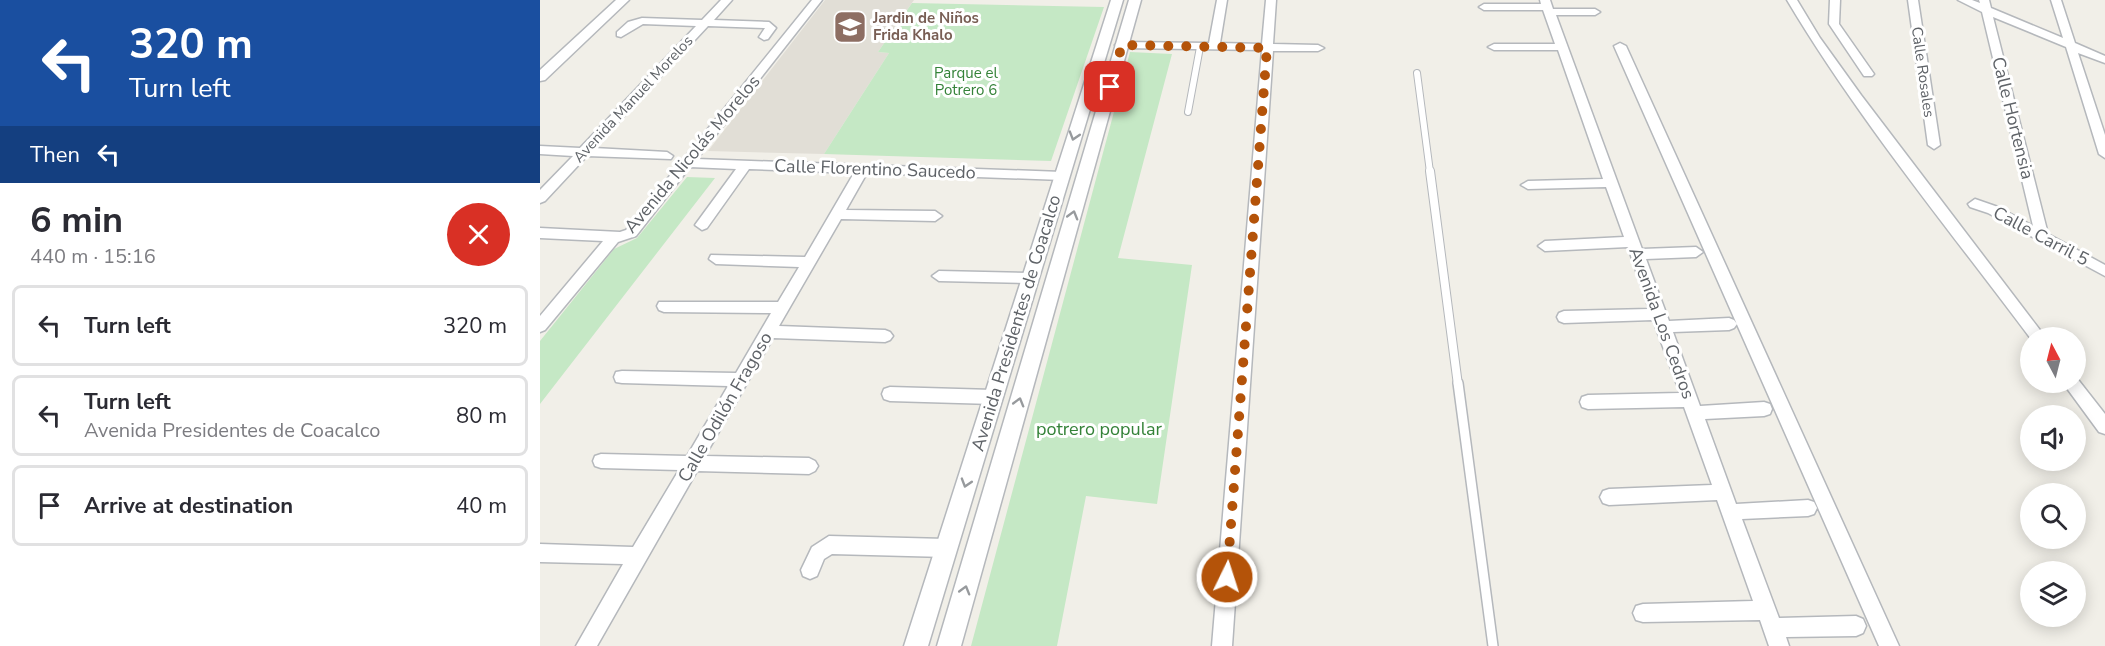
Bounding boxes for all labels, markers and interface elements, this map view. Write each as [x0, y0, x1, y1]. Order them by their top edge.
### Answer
place label: Jardin de Niños Frida Khalo [872, 8, 979, 45]
school or university icon: Jardin de Niños Frida Khalo [832, 9, 868, 45]
text: 320 m [129, 16, 253, 73]
icon: left [30, 24, 108, 102]
street label: Calle Rosales [1907, 25, 1939, 119]
street label: Avenida Manuel Morelos [569, 31, 697, 167]
street label: Calle Hortensia [1986, 54, 2040, 182]
pin [1084, 61, 1135, 112]
park label: Parque el Potrero 6 [934, 63, 998, 100]
text: Turn left [129, 70, 230, 107]
street label: Avenida Nicolás Morelos [619, 70, 765, 238]
icon: arrive [1093, 70, 1126, 103]
one-way arrow [1069, 130, 1081, 141]
icon: left [92, 138, 125, 171]
text: Then [30, 140, 80, 170]
street label: Calle Florentino Saucedo [774, 153, 976, 185]
street label: Avenida Presidentes de Coacalco [966, 192, 1066, 454]
text: 6 min [30, 196, 123, 245]
street label: Calle Carril 5 [1989, 201, 2093, 271]
button: close [447, 203, 510, 266]
one-way arrow [1066, 210, 1078, 221]
text: 440 m · 15:16 [30, 243, 156, 270]
street label: Avenida Los Cedros [1623, 244, 1701, 402]
icon: left [33, 309, 66, 342]
text: Turn left [84, 311, 171, 341]
text: 320 m [443, 311, 507, 341]
north arrow [2020, 327, 2086, 393]
map controls [2020, 327, 2086, 627]
street label: Calle Odilón Fragoso [672, 328, 778, 486]
text: Turn left [84, 387, 171, 417]
one-way arrow [1012, 398, 1024, 408]
icon: left [33, 399, 66, 432]
text: 80 m [456, 401, 507, 431]
button: sound [2020, 405, 2086, 471]
text: Avenida Presidentes de Coacalco [84, 417, 380, 444]
park label: potrero popular [1036, 417, 1163, 441]
one-way arrow [961, 477, 973, 488]
button: search [2020, 483, 2086, 549]
icon: arrive [33, 489, 66, 522]
text: Arrive at destination [84, 491, 293, 521]
text: 40 m [456, 491, 507, 521]
position arrow [1195, 545, 1259, 609]
button: layers [2020, 561, 2086, 627]
one-way arrow [958, 585, 970, 596]

